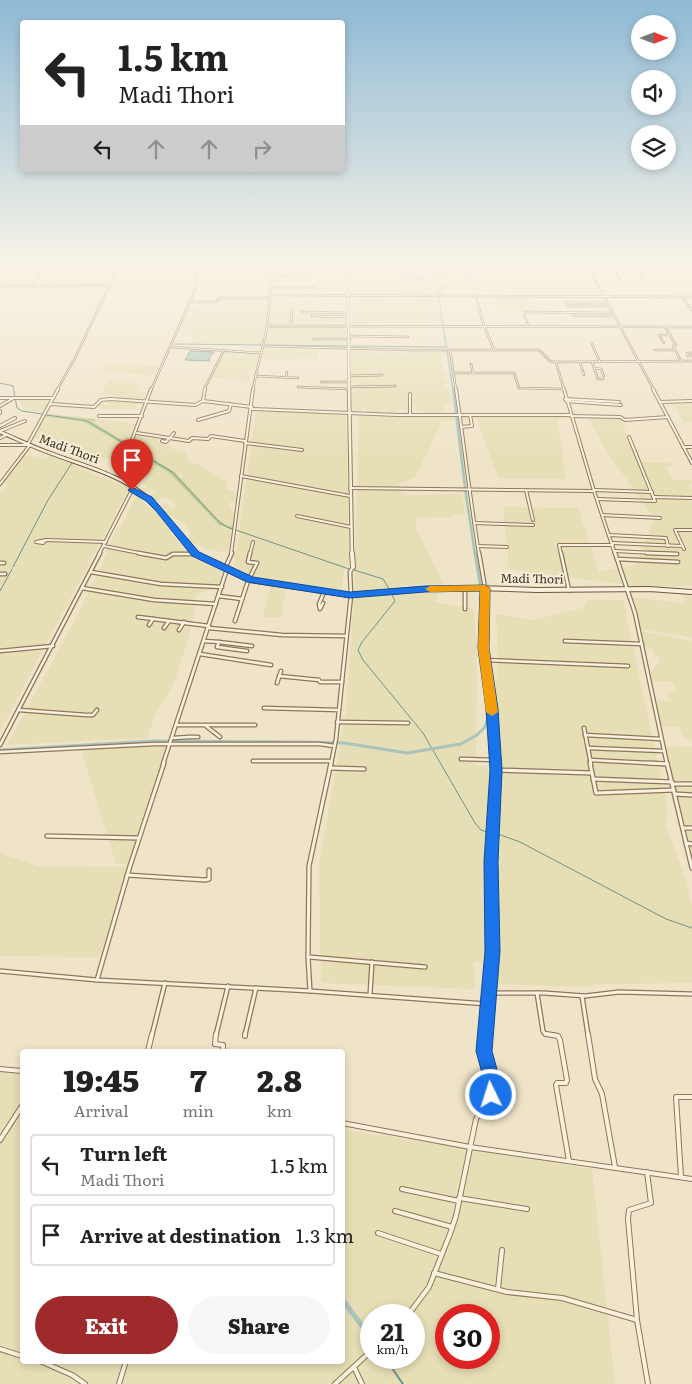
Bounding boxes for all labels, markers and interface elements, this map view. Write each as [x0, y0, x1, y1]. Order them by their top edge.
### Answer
north arrow [631, 15, 676, 60]
map controls [631, 15, 676, 170]
text: 1.5 km [118, 30, 228, 82]
icon: left [35, 40, 100, 105]
button: sound [631, 70, 676, 115]
text: Madi Thori [118, 77, 234, 110]
button: layers [631, 125, 676, 170]
icon: left [89, 135, 117, 163]
icon: ahead [142, 135, 170, 163]
icon: ahead [195, 135, 223, 163]
icon: right [248, 135, 276, 163]
street label: Madi Thori [37, 429, 102, 467]
pin [111, 439, 153, 490]
icon: arrive [118, 446, 146, 474]
street label: Madi Thori [500, 568, 564, 588]
text: 19:45 [63, 1057, 139, 1101]
text: 7 [190, 1057, 207, 1101]
text: 2.8 [257, 1057, 302, 1101]
position arrow [464, 1068, 516, 1120]
text: Arrival [74, 1098, 129, 1122]
text: min [182, 1098, 214, 1122]
text: km [267, 1098, 292, 1122]
text: Turn left [80, 1139, 167, 1167]
icon: left [37, 1151, 65, 1179]
text: 1.5 km [271, 1151, 328, 1179]
text: Madi Thori [80, 1167, 164, 1191]
icon: arrive [37, 1221, 65, 1249]
text: Arrive at destination [80, 1221, 281, 1249]
text: 1.3 km [296, 1221, 354, 1249]
button: Exit [35, 1296, 178, 1354]
button: Share [188, 1296, 330, 1354]
speed limit sign: 30 [435, 1304, 500, 1369]
text: 21 [381, 1312, 404, 1349]
text: km/h [377, 1340, 408, 1358]

